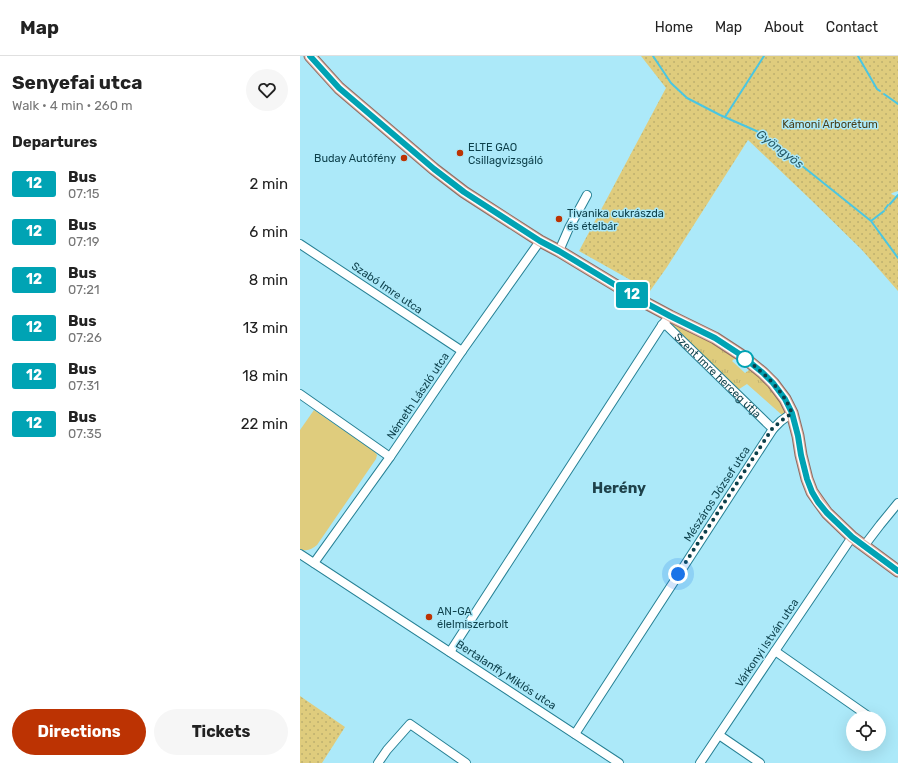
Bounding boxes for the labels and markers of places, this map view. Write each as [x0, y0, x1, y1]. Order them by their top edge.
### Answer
place label: ELTE GAO Csillagvizsgáló [468, 141, 543, 167]
marker: ELTE GAO Csillagvizsgáló [455, 148, 465, 158]
place label: Buday Autófény [314, 152, 396, 165]
marker: Buday Autófény [399, 153, 409, 163]
place label: Tivanika cukrászda és ételbár [567, 207, 664, 233]
marker: Tivanika cukrászda és ételbár [554, 214, 564, 224]
unlabelled marker [736, 350, 754, 368]
place label: AN-GA élelmiszerbolt [437, 605, 509, 631]
marker: AN-GA élelmiszerbolt [424, 612, 434, 622]

